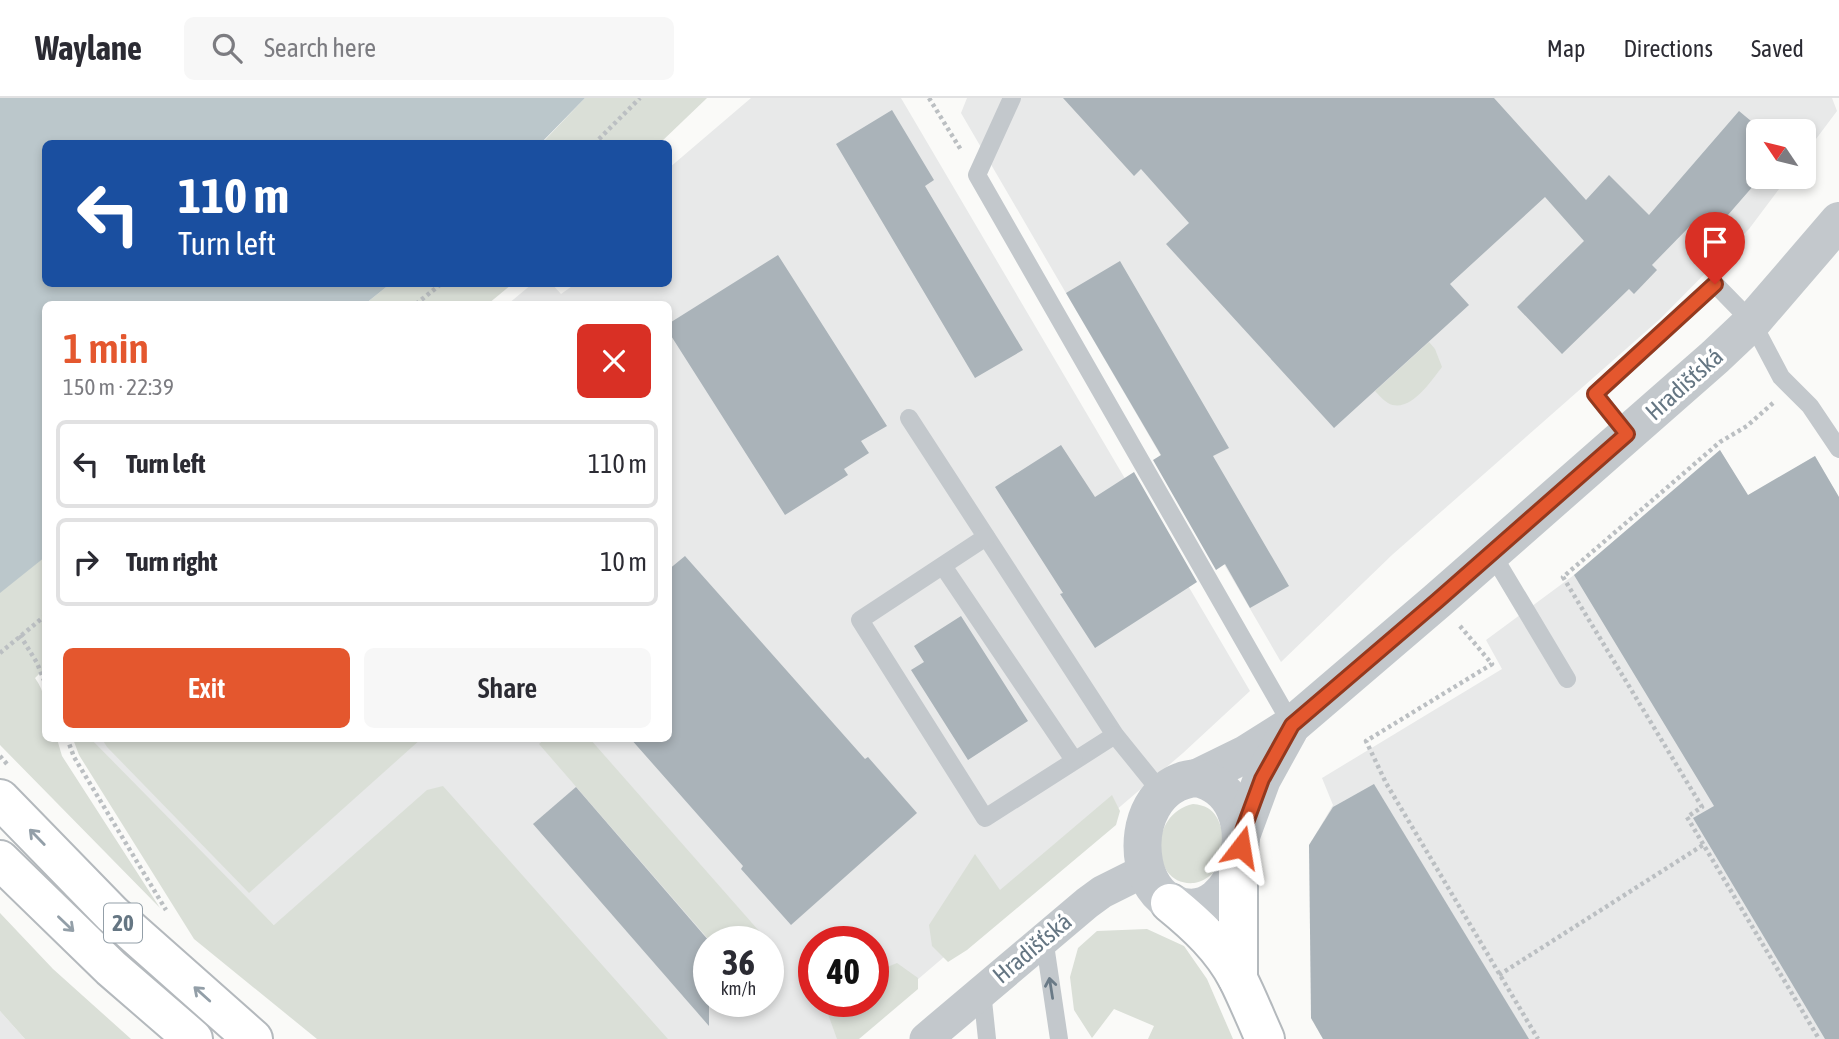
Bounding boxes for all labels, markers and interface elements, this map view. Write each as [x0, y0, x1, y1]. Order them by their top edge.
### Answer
search box [184, 17, 674, 80]
text: Waylane [35, 29, 142, 67]
icon: search [208, 29, 246, 67]
text: Search here [264, 33, 376, 63]
text: Map [1547, 35, 1585, 62]
text: Directions [1623, 35, 1713, 62]
text: Saved [1751, 35, 1804, 62]
north arrow [1746, 119, 1816, 189]
map controls [1746, 119, 1816, 189]
text: 110 m [178, 167, 289, 223]
icon: left [63, 168, 154, 259]
pin [1685, 212, 1745, 284]
icon: arrive [1696, 223, 1734, 261]
text: Turn left [178, 225, 276, 262]
text: 1 min [63, 324, 149, 372]
button: close [577, 324, 651, 398]
street label: Hradišťská [1640, 342, 1728, 426]
text: 150 m · 22:39 [63, 374, 174, 400]
icon: left [67, 445, 105, 483]
text: Turn left [126, 449, 206, 479]
text: 110 m [588, 449, 647, 479]
icon: right [67, 543, 105, 581]
text: Turn right [126, 547, 217, 577]
text: 10 m [600, 547, 647, 577]
button: Exit [63, 648, 350, 728]
button: Share [364, 648, 651, 728]
position arrow [1204, 810, 1278, 884]
one-way arrow [28, 829, 45, 846]
road number: 20 [104, 904, 142, 943]
street label: Hradišťská [987, 907, 1077, 989]
one-way arrow [58, 916, 75, 933]
speed limit sign: 40 [798, 926, 889, 1017]
text: 36 [722, 942, 755, 982]
one-way arrow [1045, 977, 1058, 1000]
text: km/h [721, 978, 756, 999]
one-way arrow [193, 986, 211, 1002]

